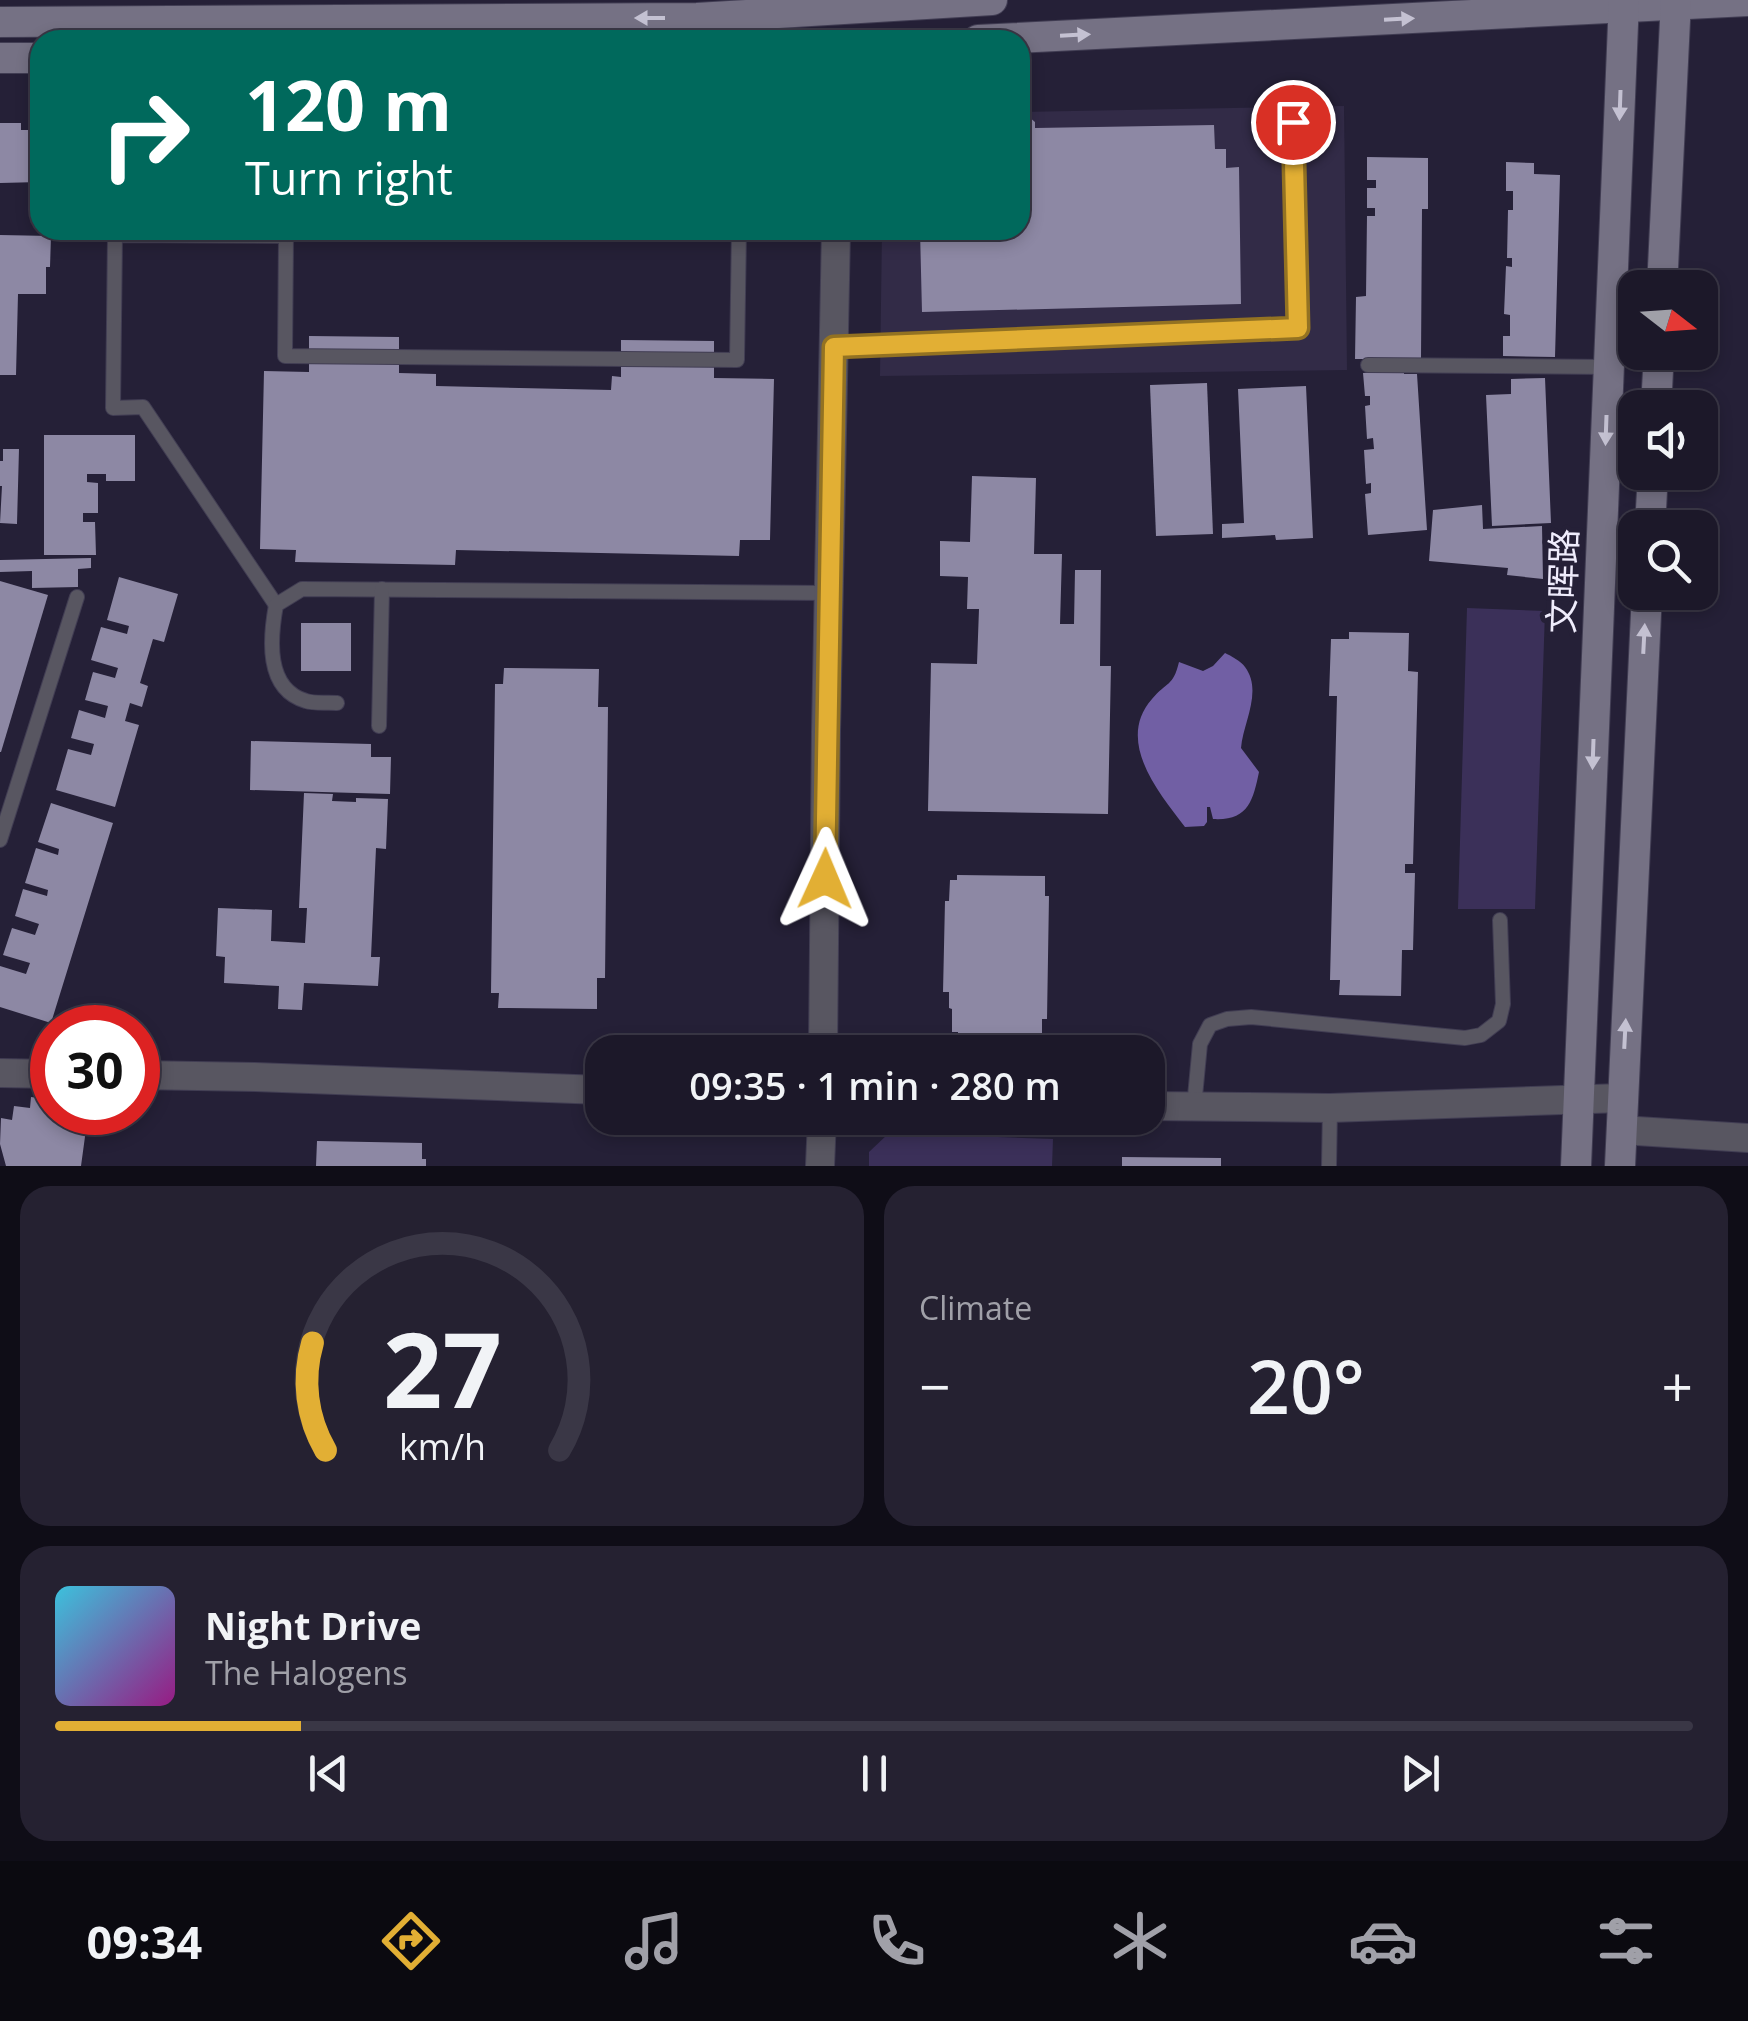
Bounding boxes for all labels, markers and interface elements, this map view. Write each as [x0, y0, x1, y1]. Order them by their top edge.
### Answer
one-way arrow [634, 10, 666, 26]
one-way arrow [1384, 11, 1416, 27]
one-way arrow [1059, 27, 1091, 43]
text: 120 m [245, 56, 452, 152]
icon: right [80, 70, 210, 200]
pin [1251, 80, 1336, 165]
one-way arrow [1612, 89, 1628, 121]
icon: arrive [1266, 95, 1321, 150]
text: Turn right [245, 147, 453, 208]
north arrow [1618, 270, 1718, 370]
map controls [1618, 270, 1718, 610]
button: sound [1618, 390, 1718, 490]
one-way arrow [1598, 414, 1614, 446]
button: search [1618, 510, 1718, 610]
street label: 文晖路 [1537, 528, 1587, 634]
one-way arrow [1637, 623, 1653, 655]
one-way arrow [1585, 739, 1601, 771]
position arrow [773, 827, 877, 931]
speed limit sign: 30 [30, 1005, 160, 1135]
one-way arrow [1617, 1017, 1633, 1049]
text: 09:35 · 1 min · 280 m [689, 1059, 1061, 1111]
text: Climate [919, 1286, 1032, 1329]
text: 27 [383, 1297, 501, 1438]
text: 20° [1247, 1334, 1365, 1436]
text: − [919, 1348, 950, 1423]
text: + [1662, 1348, 1693, 1423]
text: km/h [399, 1422, 485, 1470]
text: Night Drive [205, 1599, 421, 1651]
text: The Halogens [205, 1651, 407, 1694]
icon: previous [301, 1746, 356, 1801]
icon: pause [847, 1746, 902, 1801]
icon: next [1393, 1746, 1448, 1801]
icon: directions [376, 1906, 446, 1976]
icon: music [619, 1906, 689, 1976]
icon: phone [862, 1906, 932, 1976]
icon: climate [1105, 1906, 1175, 1976]
icon: car [1348, 1906, 1418, 1976]
icon: filters [1591, 1906, 1661, 1976]
text: 09:34 [87, 1911, 202, 1972]

